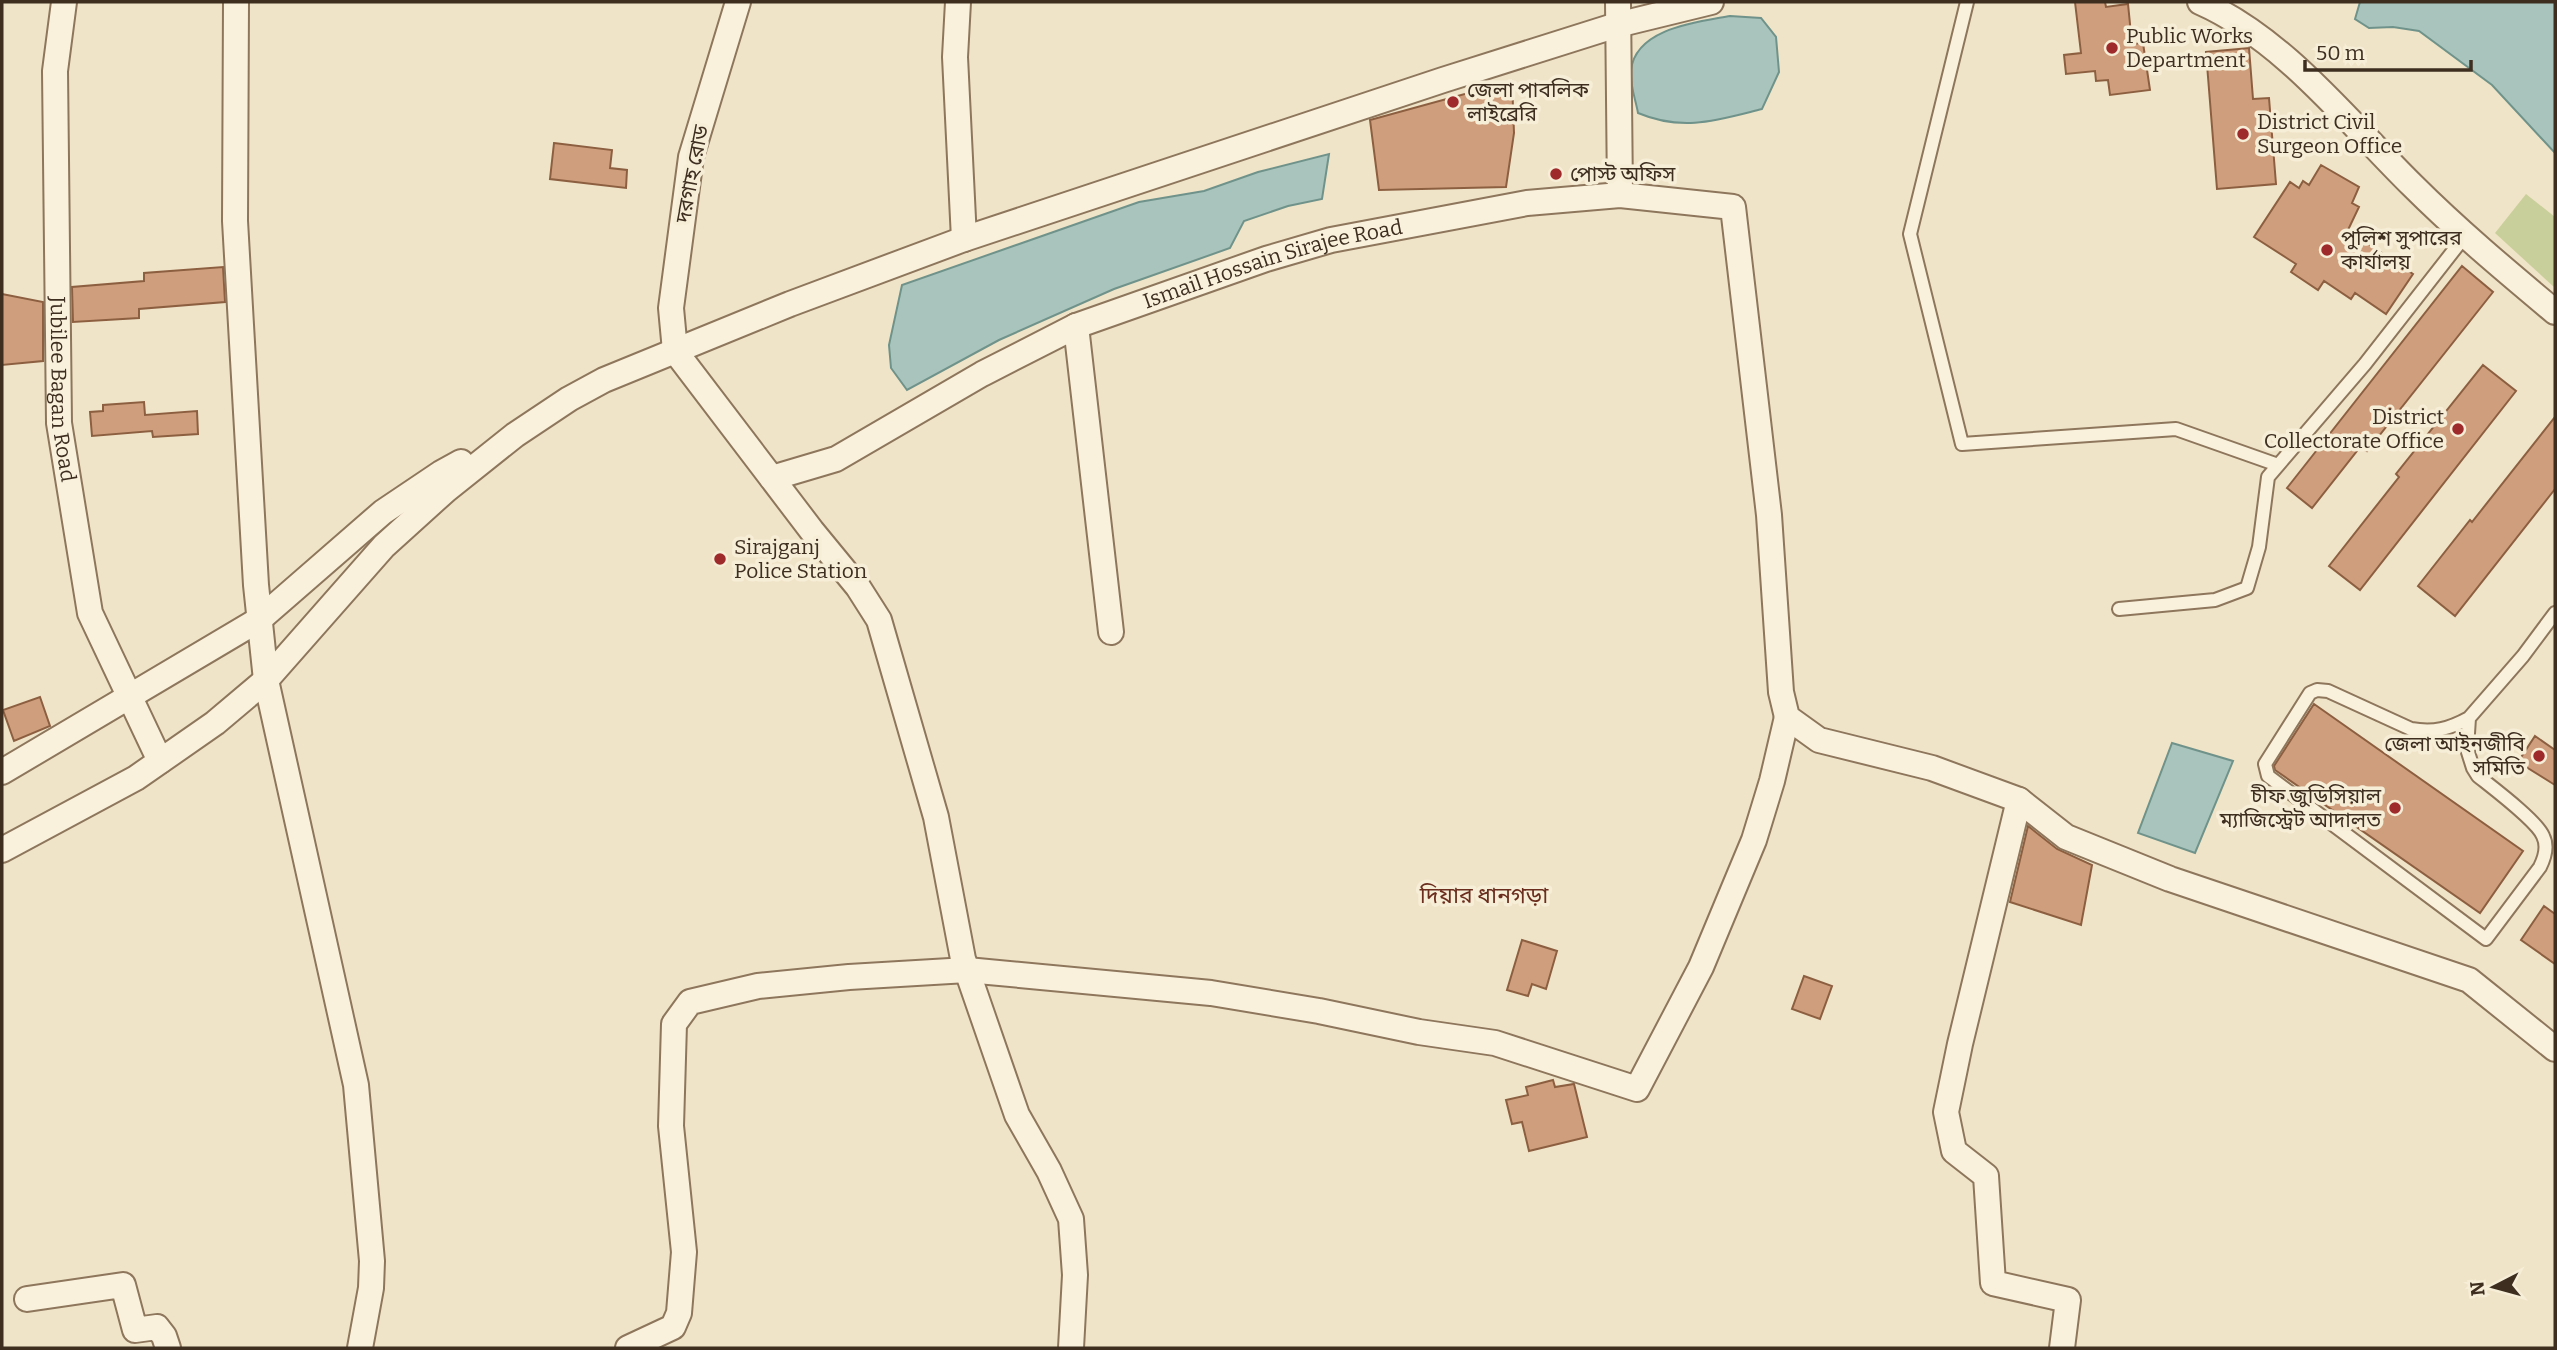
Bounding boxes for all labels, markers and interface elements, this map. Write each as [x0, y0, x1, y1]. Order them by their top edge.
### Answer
place label: Public Works Department [2126, 23, 2253, 73]
scale bar [2305, 28, 2471, 72]
marker: Public Works Department [2104, 40, 2120, 56]
text: 50 m [2316, 40, 2365, 66]
place label: জেলা পাবলিক লাইব্রেরি [1466, 77, 1590, 127]
marker: জেলা পাবলিক লাইব্রেরি [1445, 94, 1461, 110]
place label: District Civil Surgeon Office [2257, 109, 2402, 159]
street label: দরগাহ রোড [670, 122, 714, 226]
marker: District Civil Surgeon Office [2235, 126, 2251, 142]
place label: পোস্ট অফিস [1570, 161, 1676, 187]
marker: পোস্ট অফিস [1548, 166, 1564, 182]
street label: Ismail Hossain Sirajee Road [1140, 214, 1405, 314]
place label: পুলিশ সুপারের কার্যালয় [2340, 225, 2462, 275]
marker: পুলিশ সুপারের কার্যালয় [2319, 242, 2335, 258]
street label: Jubilee Bagan Road [45, 295, 81, 484]
place label: District Collectorate Office [2264, 404, 2444, 454]
marker: District Collectorate Office [2450, 421, 2466, 437]
place label: Sirajganj Police Station [734, 534, 867, 584]
marker: Sirajganj Police Station [712, 551, 728, 567]
place label: জেলা আইনজীবি সমিতি [2384, 731, 2526, 781]
marker: জেলা আইনজীবি সমিতি [2531, 748, 2547, 764]
place label: চীফ জুডিসিয়াল ম্যাজিস্ট্রেট আদালত [2219, 783, 2382, 833]
marker: চীফ জুডিসিয়াল ম্যাজিস্ট্রেট আদালত [2387, 800, 2403, 816]
district label: দিয়ার ধানগড়া [1419, 881, 1549, 909]
north arrow [2459, 1252, 2529, 1322]
text: N [2465, 1280, 2490, 1297]

